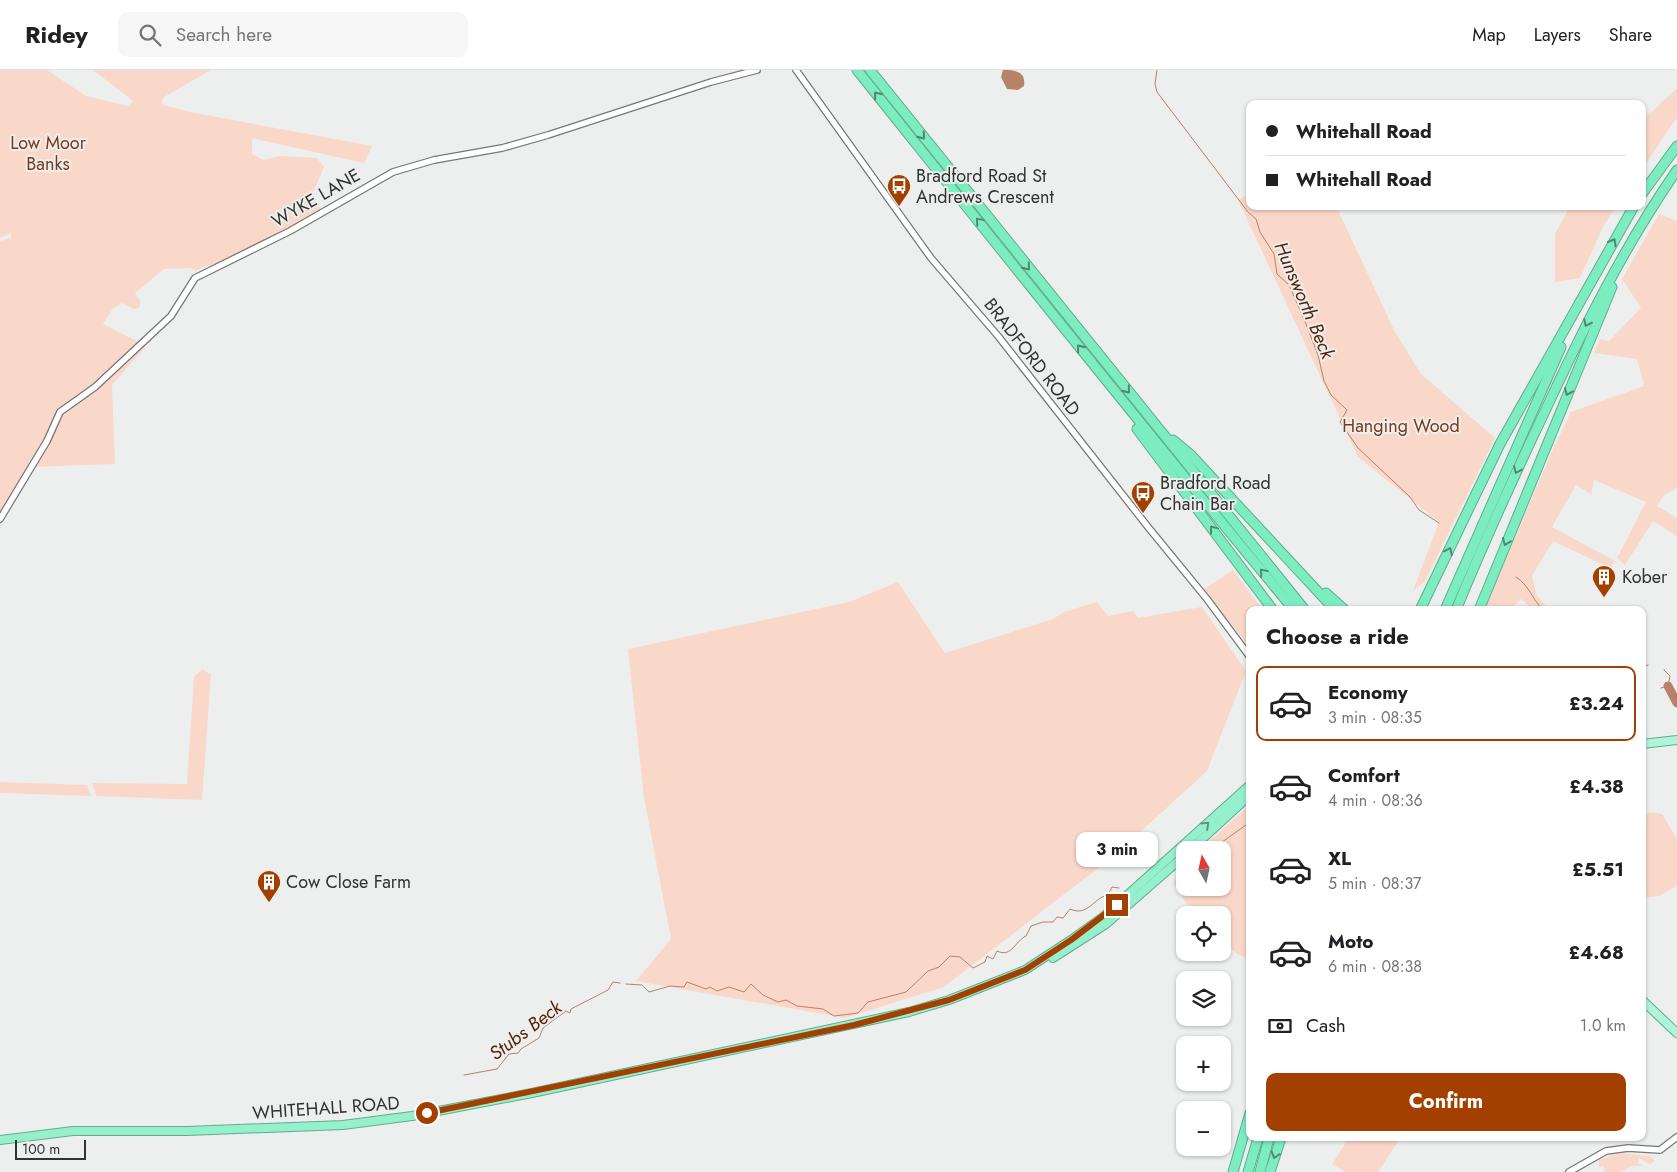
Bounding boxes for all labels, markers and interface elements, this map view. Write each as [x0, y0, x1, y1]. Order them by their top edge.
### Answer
search box [118, 12, 468, 57]
text: Ridey [25, 17, 88, 52]
icon: search [136, 21, 164, 49]
text: Search here [176, 21, 272, 48]
text: Map [1472, 22, 1506, 48]
text: Layers [1534, 22, 1581, 48]
text: Share [1609, 22, 1652, 48]
one-way arrow [873, 91, 882, 100]
text: Whitehall Road [1296, 118, 1432, 145]
park label: Low Moor Banks [10, 130, 87, 177]
one-way arrow [916, 130, 924, 139]
street label: WYKE LANE [267, 162, 365, 234]
place label: Bradford Road St Andrews Crescent [916, 163, 1054, 210]
text: Whitehall Road [1296, 166, 1432, 193]
bus stop icon: Bradford Road St Andrews Crescent [886, 173, 912, 207]
one-way arrow [976, 218, 984, 227]
water label: Hunsworth Beck [1268, 237, 1342, 364]
one-way arrow [1606, 239, 1616, 248]
one-way arrow [1022, 261, 1030, 270]
street label: BRADFORD ROAD [978, 293, 1086, 421]
one-way arrow [1583, 318, 1593, 327]
one-way arrow [1076, 345, 1085, 354]
one-way arrow [1122, 384, 1130, 393]
one-way arrow [1563, 387, 1574, 396]
park label: Hanging Wood [1342, 413, 1460, 439]
one-way arrow [1513, 465, 1523, 474]
place label: Bradford Road Chain Bar [1160, 470, 1271, 517]
bus stop icon: Bradford Road Chain Bar [1130, 480, 1156, 514]
one-way arrow [1210, 525, 1219, 535]
one-way arrow [1502, 537, 1512, 546]
one-way arrow [1443, 547, 1453, 556]
building icon: Kober [1591, 564, 1617, 598]
place label: Kober [1622, 564, 1668, 590]
one-way arrow [1259, 569, 1268, 578]
text: Choose a ride [1266, 620, 1409, 652]
text: Economy [1328, 679, 1408, 706]
icon: car [1268, 681, 1313, 726]
text: £3.24 [1569, 690, 1624, 717]
text: 3 min · 08:35 [1328, 706, 1422, 729]
text: Comfort [1328, 762, 1400, 789]
icon: car [1268, 764, 1313, 809]
text: £4.38 [1569, 773, 1624, 800]
text: 4 min · 08:36 [1328, 789, 1423, 812]
one-way arrow [1201, 822, 1210, 831]
callout: 3 min [1076, 832, 1158, 868]
text: 3 min [1096, 838, 1138, 861]
north arrow [1176, 841, 1231, 896]
map controls [1176, 841, 1231, 1156]
text: XL [1328, 845, 1351, 872]
icon: car [1268, 847, 1313, 892]
text: £5.51 [1572, 856, 1624, 883]
building icon: Cow Close Farm [256, 869, 282, 903]
place label: Cow Close Farm [286, 869, 411, 895]
text: 5 min · 08:37 [1328, 872, 1421, 895]
route end [1106, 894, 1128, 916]
button: locate [1176, 906, 1231, 961]
text: Moto [1328, 928, 1373, 955]
icon: car [1268, 930, 1313, 975]
text: £4.68 [1568, 939, 1624, 966]
text: 6 min · 08:38 [1328, 955, 1422, 978]
button: layers [1176, 971, 1231, 1026]
water label: Stubs Beck [483, 994, 568, 1067]
icon: cash [1266, 1012, 1294, 1040]
text: Cash [1306, 1012, 1346, 1039]
text: 1.0 km [1580, 1014, 1626, 1037]
button: + [1176, 1036, 1231, 1091]
button: Confirm [1266, 1073, 1626, 1131]
street label: WHITEHALL ROAD [251, 1090, 401, 1126]
button: − [1176, 1101, 1231, 1156]
route start [416, 1102, 438, 1124]
scale bar [15, 1137, 86, 1160]
text: 100 m [22, 1139, 60, 1159]
one-way arrow [1271, 1150, 1281, 1158]

